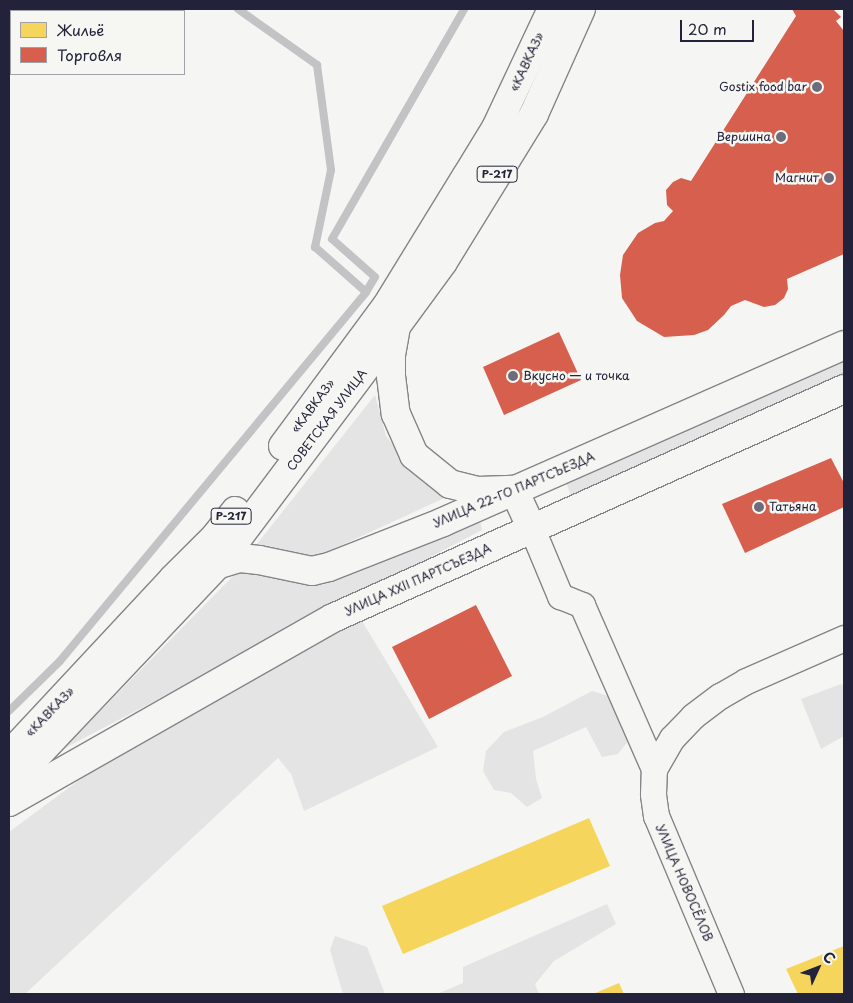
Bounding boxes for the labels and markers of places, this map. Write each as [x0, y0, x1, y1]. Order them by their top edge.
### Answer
place label: Gostix food bar [718, 80, 807, 94]
marker: Gostix food bar [811, 81, 823, 93]
place label: Вершина [716, 130, 771, 144]
marker: Вершина [775, 131, 787, 143]
place label: Магнит [775, 171, 819, 185]
marker: Магнит [823, 172, 835, 184]
place label: Вкусно — и точка [523, 369, 630, 383]
marker: Вкусно — и точка [507, 370, 519, 382]
place label: Татьяна [769, 500, 816, 514]
marker: Татьяна [753, 501, 765, 513]

